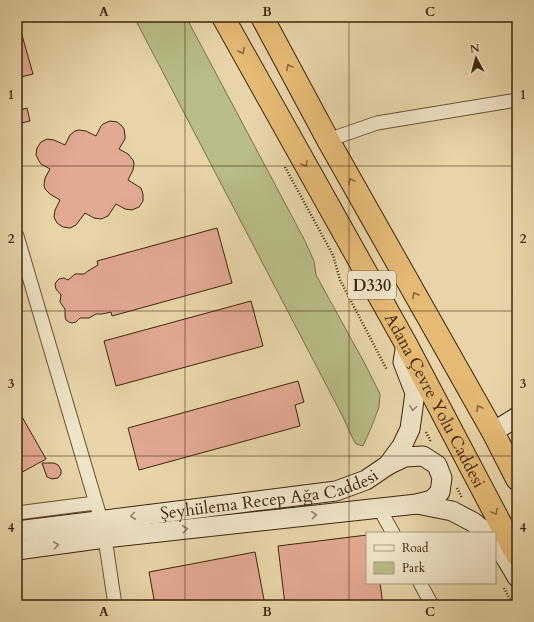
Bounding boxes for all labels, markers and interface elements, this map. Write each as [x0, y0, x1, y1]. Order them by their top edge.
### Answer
text: A [99, 3, 109, 21]
text: B [262, 3, 272, 21]
text: C [425, 3, 435, 21]
north arrow [456, 38, 496, 78]
text: N [469, 40, 481, 57]
one-way arrow [237, 47, 244, 54]
one-way arrow [286, 64, 294, 71]
text: 1 [8, 86, 14, 104]
text: 1 [520, 86, 526, 104]
one-way arrow [300, 160, 308, 168]
one-way arrow [349, 178, 356, 185]
text: 2 [8, 230, 15, 248]
text: 2 [520, 230, 527, 248]
road number: D330 [348, 271, 396, 299]
one-way arrow [413, 291, 420, 299]
street label: Adana Çevre Yolu Caddesi [379, 309, 491, 492]
text: 3 [8, 375, 15, 393]
text: 3 [520, 375, 527, 393]
one-way arrow [409, 405, 418, 412]
one-way arrow [477, 405, 484, 412]
street label: Şeyhülema Recep Ağa Caddesi [159, 464, 383, 525]
one-way arrow [490, 508, 497, 515]
one-way arrow [130, 511, 136, 520]
one-way arrow [311, 511, 317, 520]
text: 4 [8, 519, 15, 537]
text: 4 [520, 519, 527, 537]
one-way arrow [182, 525, 188, 534]
legend [366, 532, 496, 584]
text: Road [402, 540, 429, 556]
one-way arrow [53, 541, 59, 550]
text: Park [402, 560, 426, 576]
text: A [99, 603, 109, 621]
text: B [262, 603, 272, 621]
text: C [425, 603, 435, 621]

